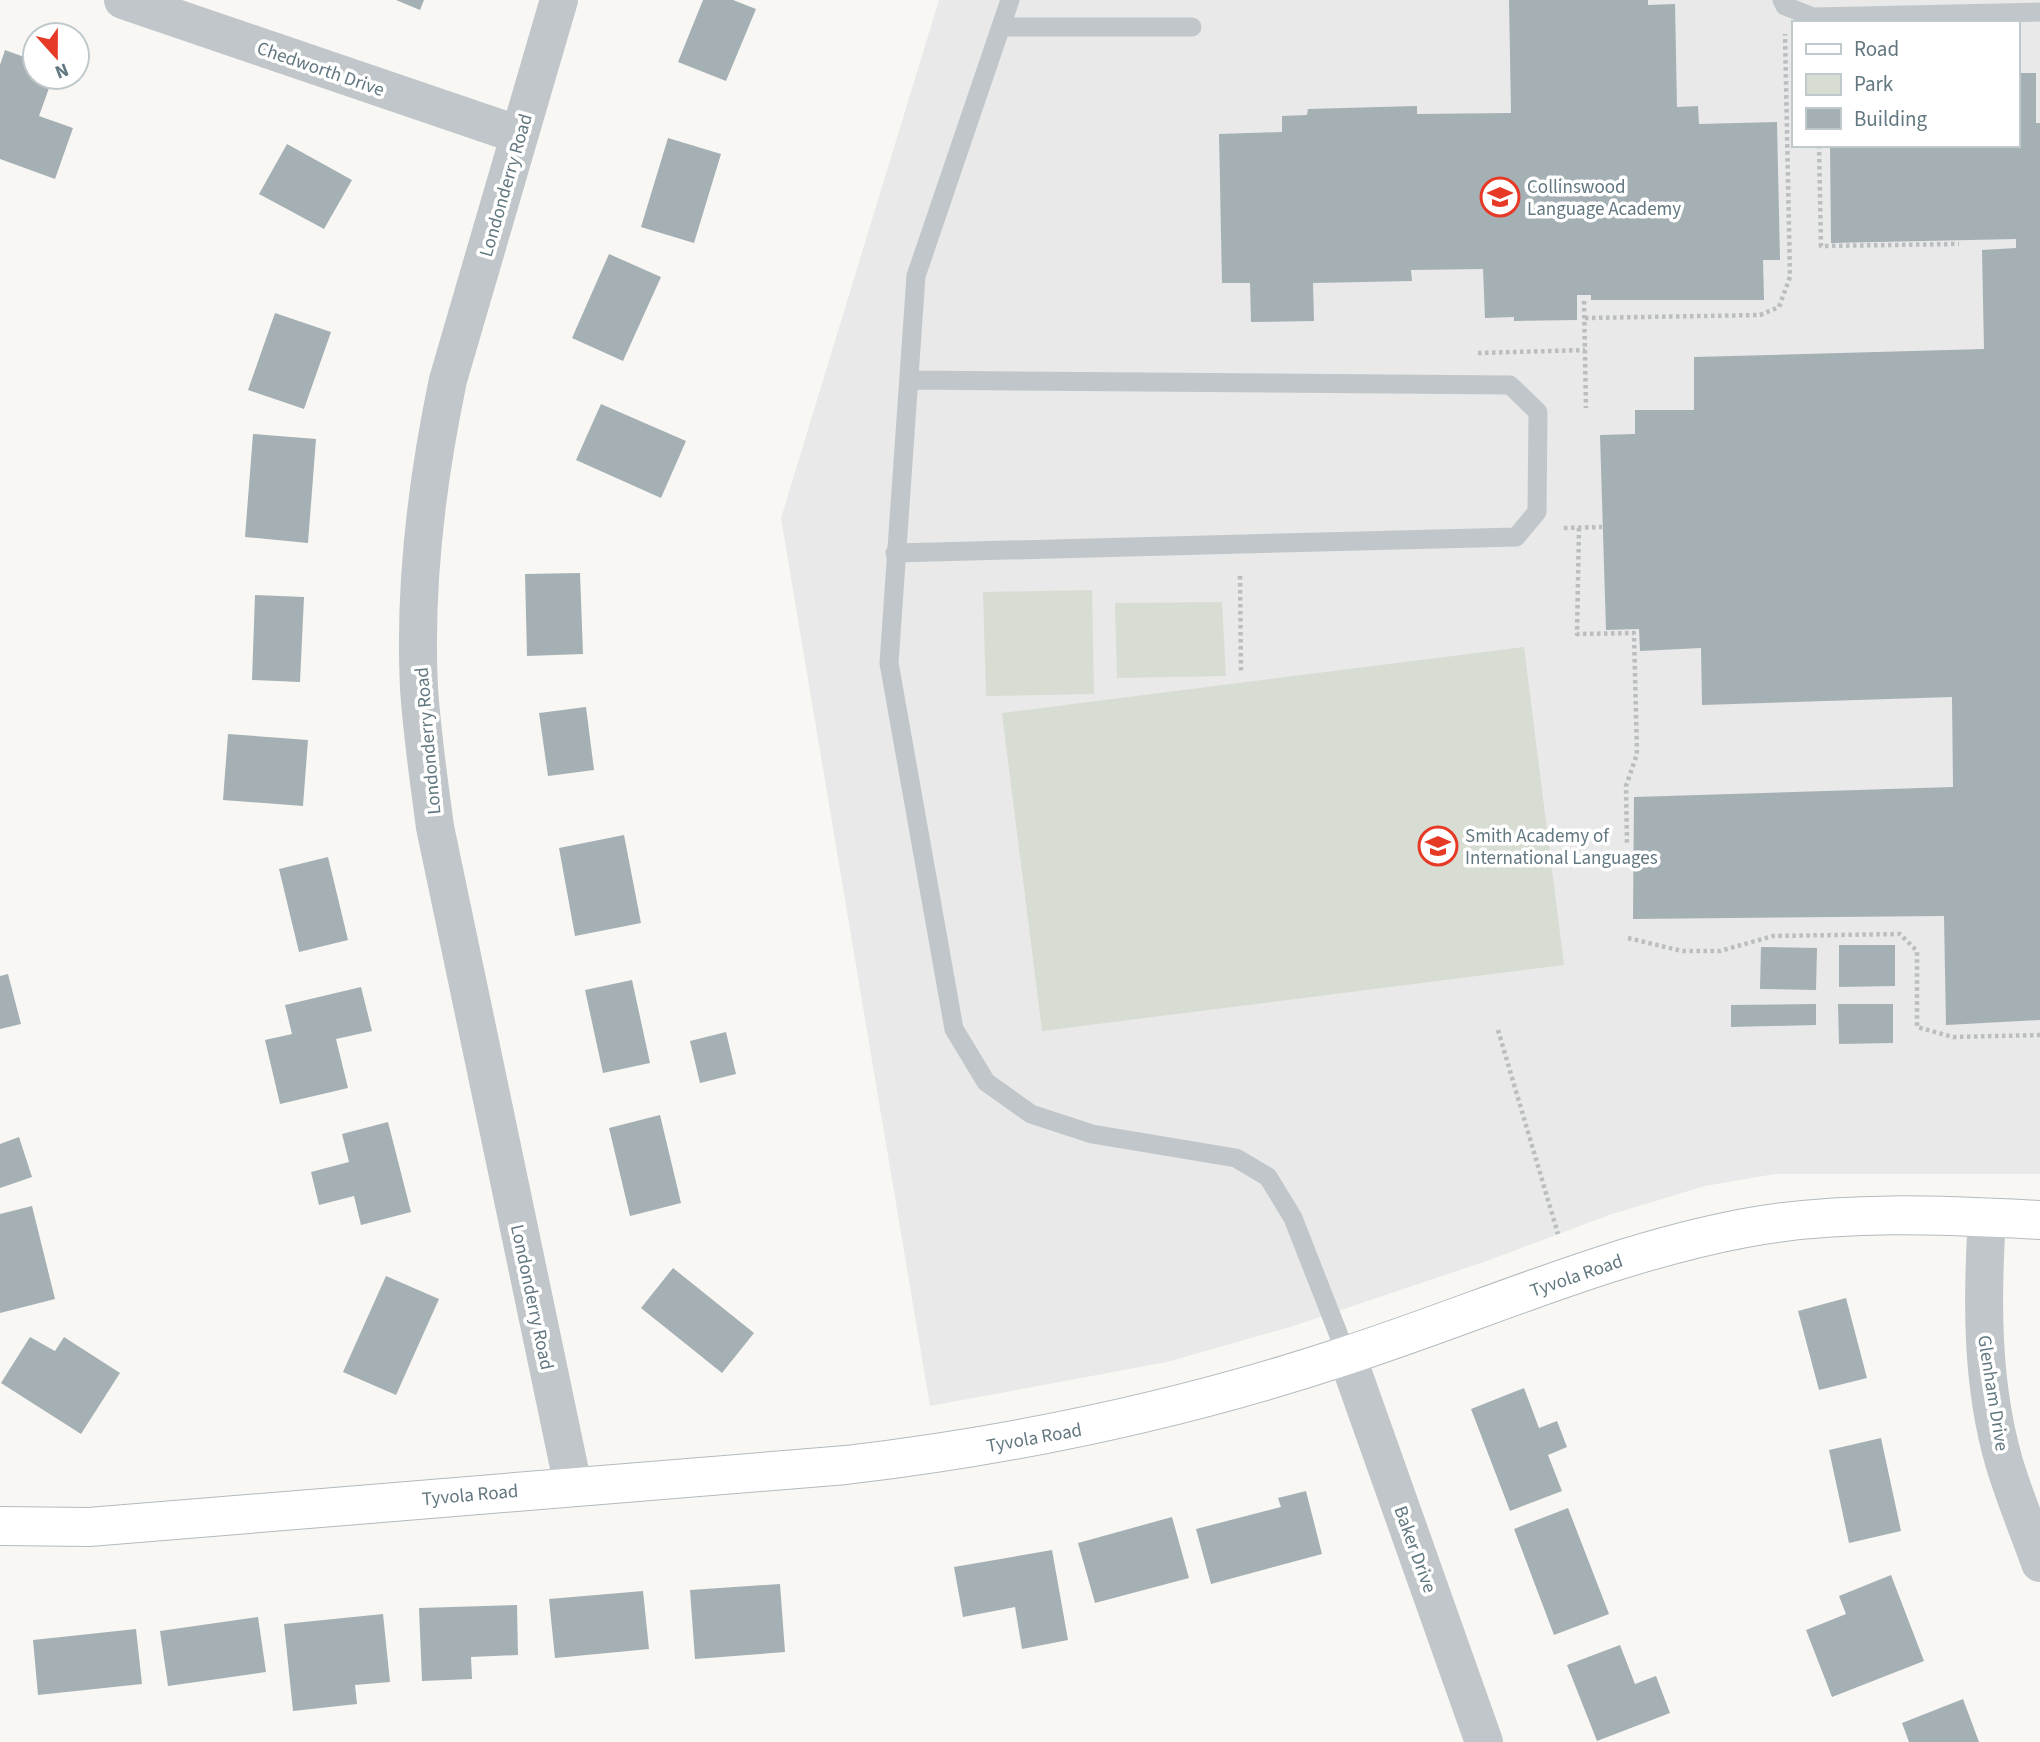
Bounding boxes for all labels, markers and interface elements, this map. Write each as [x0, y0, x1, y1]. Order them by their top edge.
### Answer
north arrow [21, 21, 91, 91]
legend [1792, 21, 2019, 147]
text: Road [1854, 34, 1899, 64]
street label: Chedworth Drive [253, 35, 388, 104]
text: N [51, 56, 72, 85]
text: Park [1854, 69, 1894, 99]
text: Building [1854, 104, 1928, 134]
street label: Londonderry Road [473, 111, 540, 260]
place label: Collinswood Language Academy [1527, 174, 1681, 223]
school or university icon: Collinswood Language Academy [1479, 176, 1521, 218]
street label: Londonderry Road [409, 666, 448, 816]
place label: Smith Academy of International Languages [1465, 823, 1658, 872]
school or university icon: Smith Academy of International Languages [1417, 825, 1459, 867]
street label: Londonderry Road [503, 1222, 560, 1373]
street label: Tyvola Road [1526, 1248, 1627, 1305]
street label: Glenham Drive [1970, 1333, 2015, 1453]
street label: Tyvola Road [984, 1417, 1084, 1460]
street label: Tyvola Road [421, 1478, 519, 1513]
street label: Baker Drive [1386, 1502, 1443, 1597]

